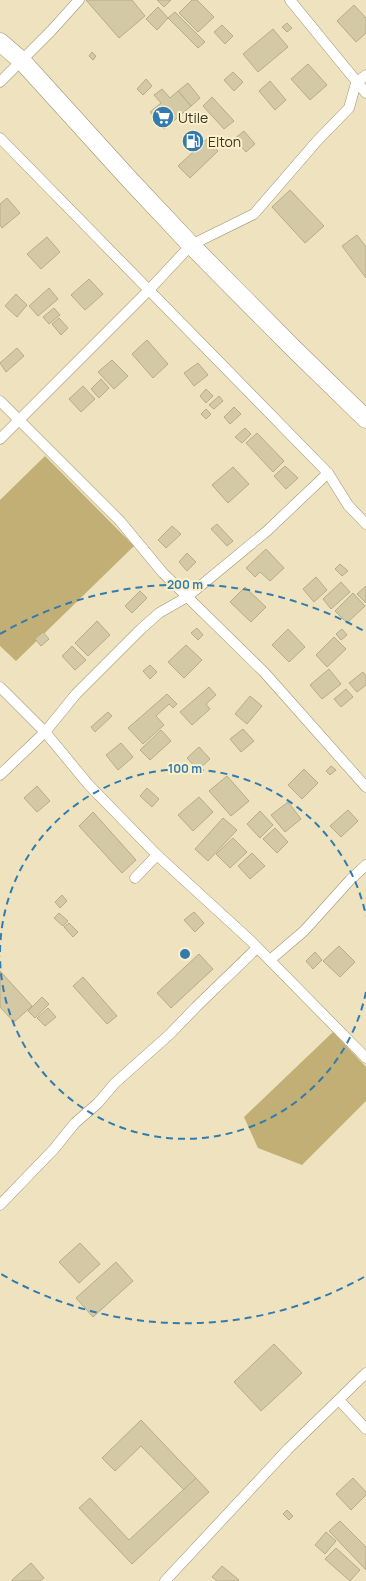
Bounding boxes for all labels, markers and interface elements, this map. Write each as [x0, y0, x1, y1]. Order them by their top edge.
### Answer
supermarket icon: Utile [150, 104, 176, 130]
place label: Utile [178, 108, 208, 127]
fuel station icon: Elton [180, 128, 206, 154]
place label: Elton [208, 132, 241, 151]
text: 200 m [167, 576, 203, 593]
text: 100 m [168, 760, 202, 777]
centre of rings [178, 947, 192, 961]

